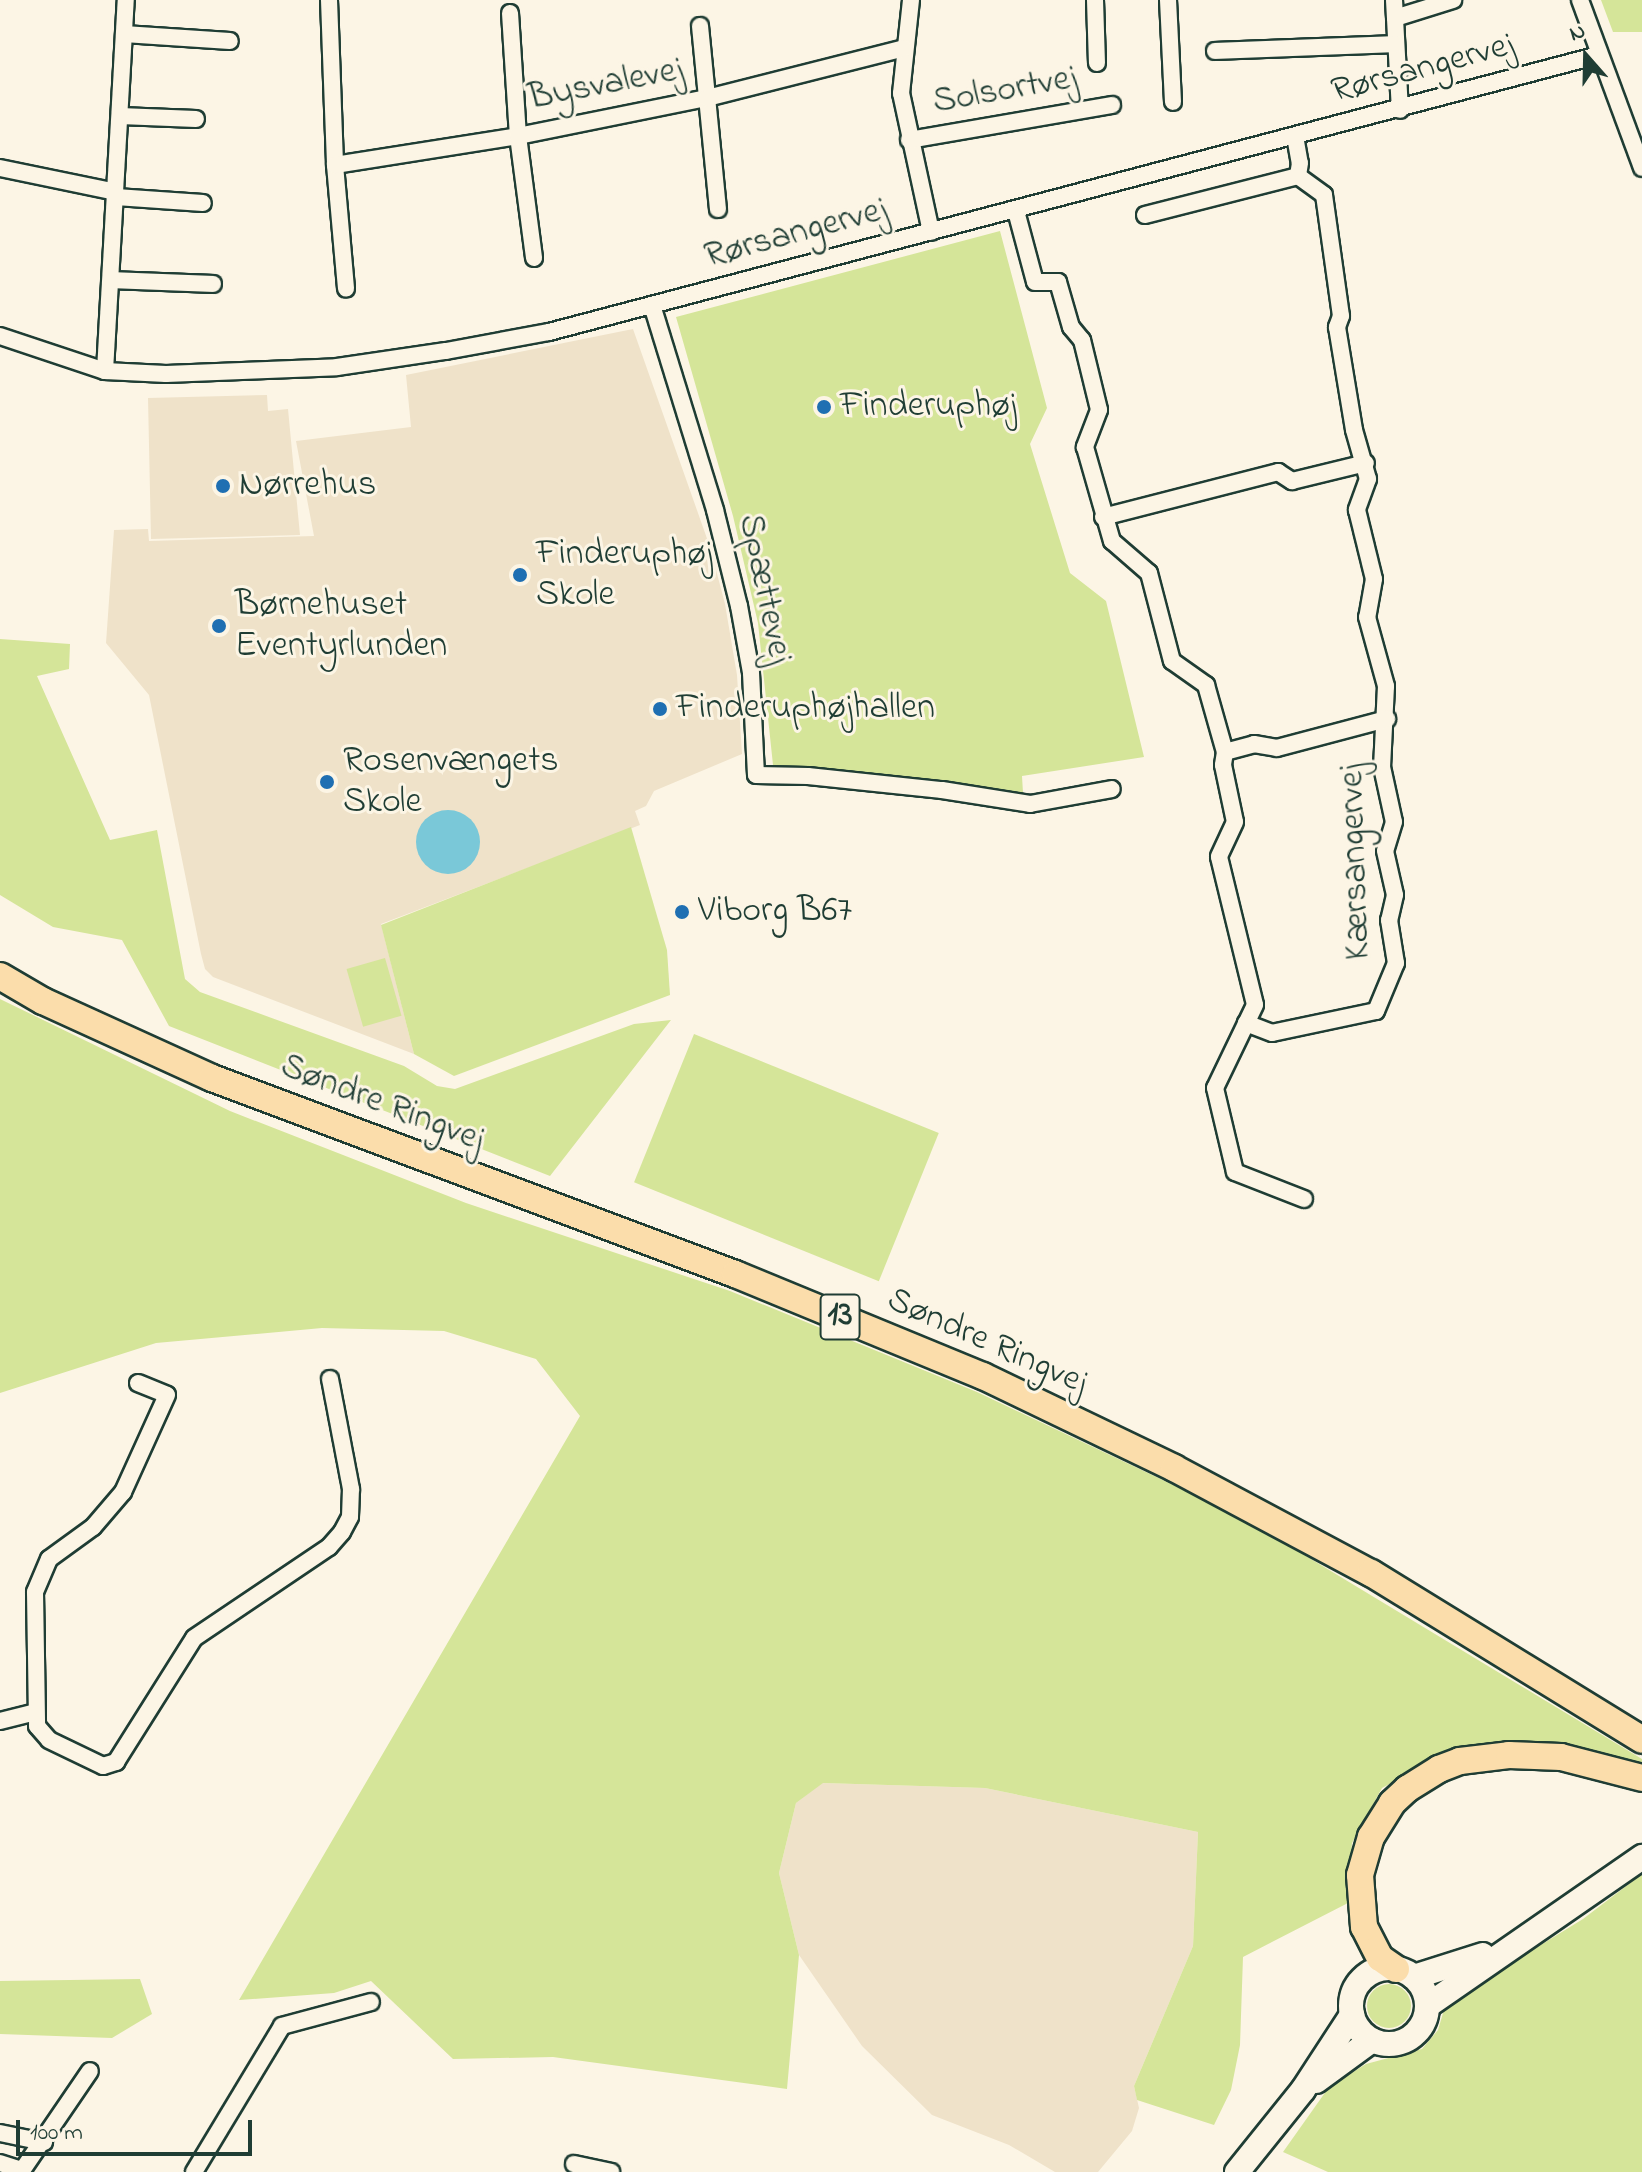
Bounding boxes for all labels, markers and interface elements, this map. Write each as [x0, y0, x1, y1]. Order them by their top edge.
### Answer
north arrow [1546, 16, 1626, 96]
text: N [1565, 16, 1590, 51]
street label: Rørsangervej [1327, 24, 1519, 114]
street label: Bysvalevej [525, 49, 687, 121]
street label: Solsortvej [930, 57, 1080, 125]
street label: Rørsangervej [700, 189, 892, 279]
place label: Finderuphøj [840, 385, 1016, 429]
marker: Finderuphøj [815, 398, 833, 416]
place label: Nørrehus [239, 464, 376, 508]
marker: Nørrehus [214, 477, 232, 495]
street label: Spættevej [727, 510, 801, 668]
place label: Finderuphøj Skole [536, 532, 712, 617]
marker: Finderuphøj Skole [511, 566, 529, 584]
place label: Børnehuset Eventyrlunden [235, 583, 447, 668]
marker: Børnehuset Eventyrlunden [210, 617, 228, 635]
place label: Finderuphøjhallen [676, 687, 935, 731]
marker: Finderuphøjhallen [651, 700, 669, 718]
place label: Rosenvængets Skole [343, 739, 559, 824]
street label: Kærsangervej [1331, 763, 1381, 961]
marker: Rosenvængets Skole [318, 773, 336, 791]
place label: Viborg B67 [698, 890, 852, 934]
marker: Viborg B67 [673, 903, 691, 921]
street label: Søndre Ringvej [274, 1045, 490, 1163]
street label: Søndre Ringvej [880, 1279, 1094, 1405]
road number: 13 [818, 1287, 862, 1347]
scale bar [20, 2104, 256, 2154]
text: 100 m [30, 2116, 83, 2151]

